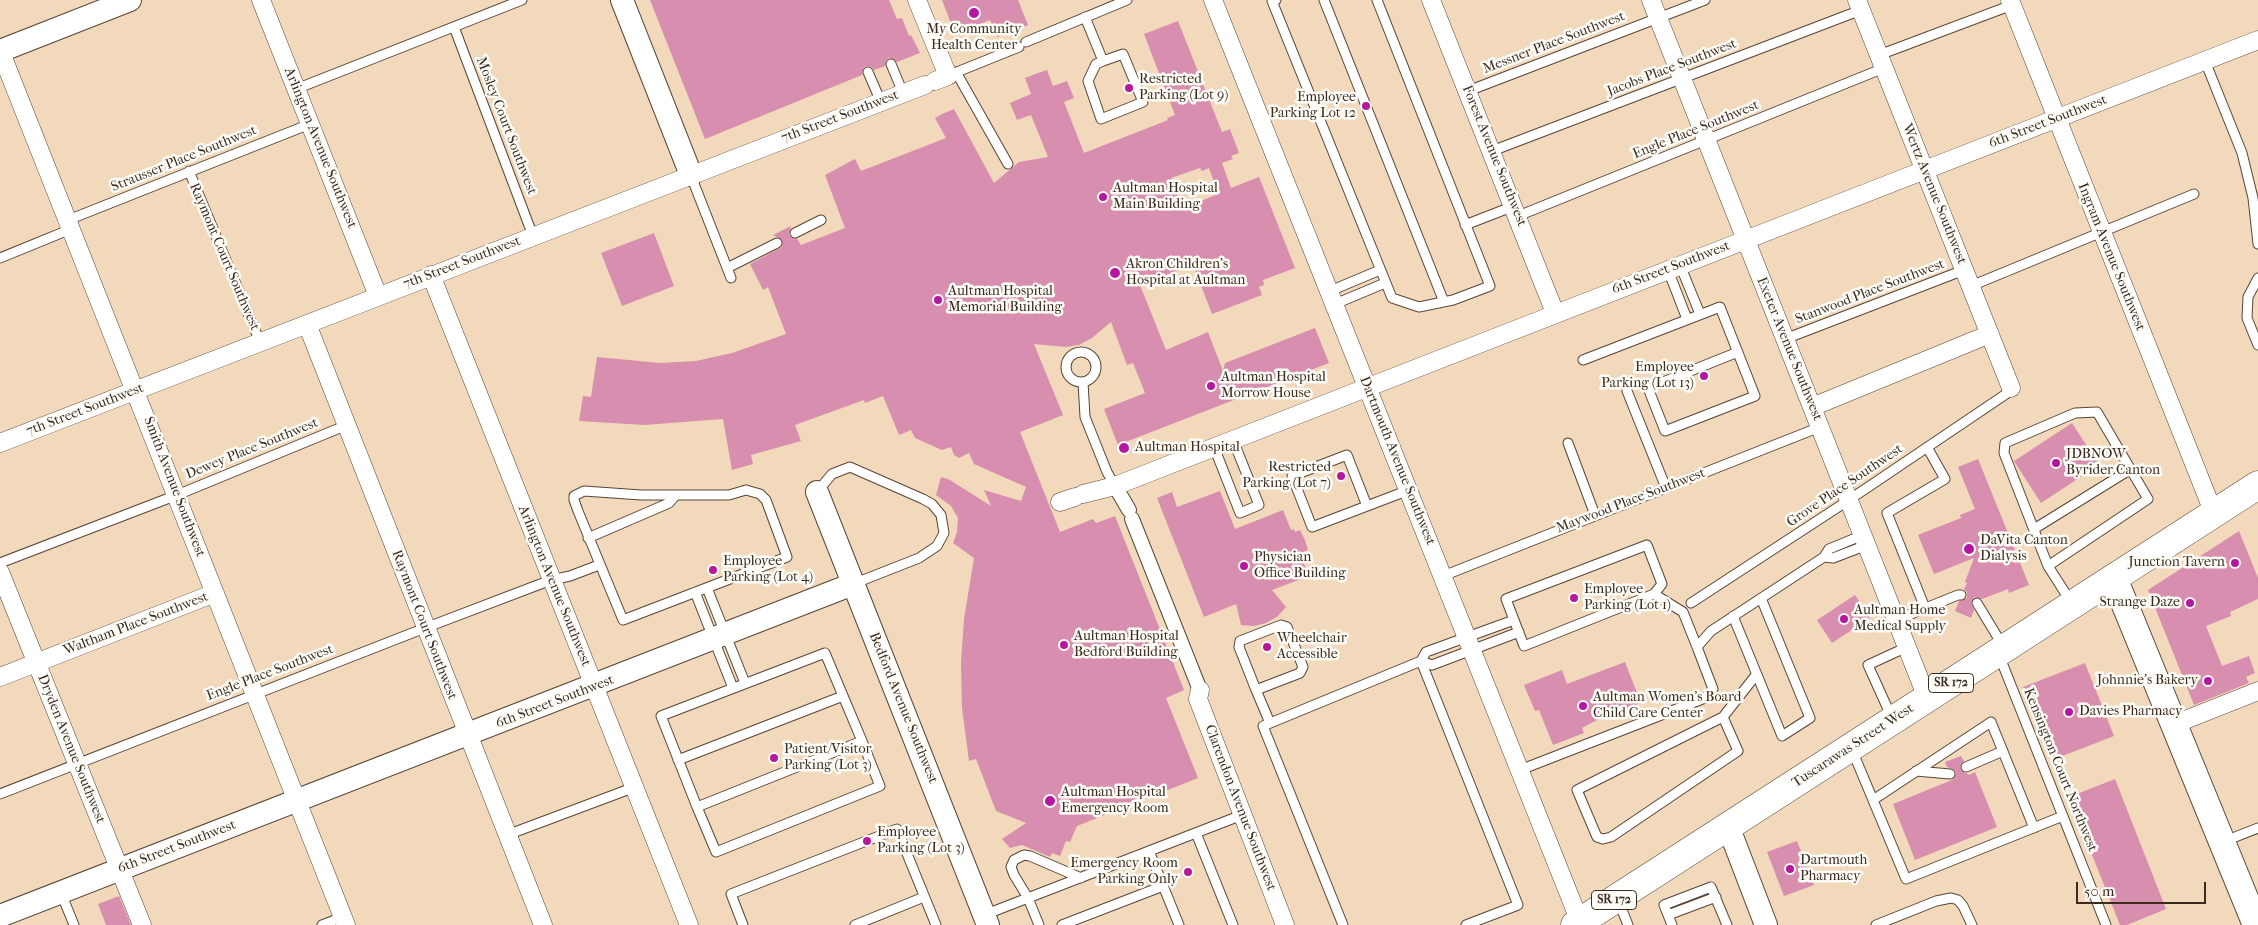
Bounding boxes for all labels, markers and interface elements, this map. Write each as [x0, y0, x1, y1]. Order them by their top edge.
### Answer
marker: My Community Health Center [967, 6, 981, 20]
street label: Messner Place Southwest [1481, 8, 1627, 78]
place label: My Community Health Center [926, 22, 1022, 54]
street label: Jacobs Place Southwest [1605, 36, 1739, 100]
street label: Mosley Court Southwest [472, 55, 540, 197]
street label: Arlington Avenue Southwest [280, 65, 360, 231]
place label: Restricted Parking (Lot 9) [1139, 72, 1228, 104]
marker: Restricted Parking (Lot 9) [1123, 82, 1135, 94]
street label: Forest Avenue Southwest [1458, 83, 1530, 229]
street label: 7th Street Southwest [779, 87, 901, 147]
place label: Employee Parking Lot 12 [1270, 90, 1356, 122]
street label: 6th Street Southwest [1987, 92, 2109, 152]
street label: Engle Place Southwest [1630, 97, 1762, 163]
marker: Employee Parking Lot 12 [1360, 100, 1372, 112]
street label: Wertz Avenue Southwest [1898, 121, 1970, 267]
street label: Strausser Place Southwest [109, 122, 259, 196]
street label: Ingram Avenue Southwest [2074, 180, 2148, 334]
street label: Raymont Court Southwest [185, 181, 263, 333]
place label: Aultman Hospital Main Building [1113, 181, 1218, 213]
marker: Aultman Hospital Main Building [1097, 191, 1109, 203]
street label: 7th Street Southwest [401, 233, 523, 293]
street label: 6th Street Southwest [1610, 238, 1732, 298]
street label: Stanwood Place Southwest [1793, 256, 1947, 328]
place label: Akron Children's Hospital at Aultman [1126, 257, 1245, 290]
marker: Akron Children's Hospital at Aultman [1108, 266, 1122, 280]
street label: Exeter Avenue Southwest [1752, 275, 1826, 423]
place label: Aultman Hospital Memorial Building [948, 284, 1062, 316]
marker: Aultman Hospital Memorial Building [932, 294, 944, 306]
place label: Employee Parking (Lot 13) [1601, 360, 1694, 392]
place label: Aultman Hospital Morrow House [1221, 370, 1326, 402]
marker: Employee Parking (Lot 13) [1698, 370, 1710, 382]
street label: Dartmouth Avenue Southwest [1355, 374, 1439, 548]
street label: 7th Street Southwest [24, 380, 146, 440]
marker: Aultman Hospital Morrow House [1205, 380, 1217, 392]
street label: Smith Avenue Southwest [139, 415, 209, 559]
street label: Dewey Place Southwest [183, 415, 321, 483]
place label: Aultman Hospital [1135, 440, 1240, 456]
marker: Aultman Hospital [1117, 441, 1131, 455]
street label: Grove Place Southwest [1784, 441, 1906, 531]
place label: JDBNOW Byrider Canton [2066, 447, 2160, 480]
marker: JDBNOW Byrider Canton [2050, 457, 2062, 469]
place label: Restricted Parking (Lot 7) [1242, 460, 1331, 492]
street label: Maywood Place Southwest [1554, 465, 1708, 537]
marker: Restricted Parking (Lot 7) [1335, 470, 1347, 482]
street label: Arlington Avenue Southwest [514, 503, 594, 669]
place label: DaVita Canton Dialysis [1980, 533, 2068, 566]
marker: DaVita Canton Dialysis [1962, 542, 1976, 556]
street label: Raymont Court Southwest [388, 548, 460, 702]
place label: Physician Office Building [1254, 550, 1346, 582]
place label: Employee Parking (Lot 4) [723, 554, 813, 586]
place label: Junction Tavern [2128, 555, 2225, 571]
marker: Junction Tavern [2229, 557, 2241, 569]
marker: Physician Office Building [1238, 560, 1250, 572]
marker: Employee Parking (Lot 4) [707, 564, 719, 576]
place label: Employee Parking (Lot 1) [1584, 582, 1671, 614]
street label: Waltham Place Southwest [61, 589, 211, 659]
marker: Employee Parking (Lot 1) [1568, 592, 1580, 604]
place label: Strange Daze [2100, 595, 2180, 611]
marker: Strange Daze [2184, 597, 2196, 609]
place label: Aultman Home Medical Supply [1854, 603, 1946, 636]
marker: Aultman Home Medical Supply [1838, 613, 1850, 625]
place label: Aultman Hospital Bedford Building [1074, 629, 1179, 662]
street label: Bedford Avenue Southwest [865, 630, 941, 786]
place label: Wheelchair Accessible [1277, 631, 1347, 664]
marker: Aultman Hospital Bedford Building [1058, 639, 1070, 651]
street label: Engle Place Southwest [204, 641, 336, 705]
marker: Wheelchair Accessible [1261, 641, 1273, 653]
street label: Dryden Avenue Southwest [33, 672, 109, 826]
street label: 6th Street Southwest [494, 672, 616, 732]
place label: Johnnie's Bakery [2097, 673, 2198, 689]
road number: SR 172 [1928, 674, 1974, 692]
marker: Johnnie's Bakery [2202, 675, 2214, 687]
street label: Kensington Court Northwest [2019, 686, 2101, 854]
place label: Aultman Women's Board Child Care Center [1593, 690, 1741, 722]
marker: Aultman Women's Board Child Care Center [1577, 700, 1589, 712]
street label: Tuscarawas Street West [1789, 700, 1917, 792]
place label: Davies Pharmacy [2079, 704, 2182, 720]
marker: Davies Pharmacy [2063, 706, 2075, 718]
street label: Clarendon Avenue Southwest [1201, 723, 1279, 893]
place label: Patient/Visitor Parking (Lot 3) [784, 742, 872, 774]
marker: Patient/Visitor Parking (Lot 3) [768, 752, 780, 764]
place label: Aultman Hospital Emergency Room [1061, 785, 1169, 818]
marker: Aultman Hospital Emergency Room [1043, 794, 1057, 808]
street label: 6th Street Southwest [116, 817, 238, 877]
place label: Employee Parking (Lot 3) [877, 825, 965, 858]
marker: Employee Parking (Lot 3) [861, 835, 873, 847]
place label: Dartmouth Pharmacy [1800, 853, 1867, 886]
place label: Emergency Room Parking Only [1070, 856, 1178, 889]
marker: Dartmouth Pharmacy [1784, 863, 1796, 875]
marker: Emergency Room Parking Only [1182, 866, 1194, 878]
scale bar [2078, 872, 2208, 904]
text: 50 m [2084, 882, 2114, 900]
road number: SR 172 [1592, 890, 1636, 910]

